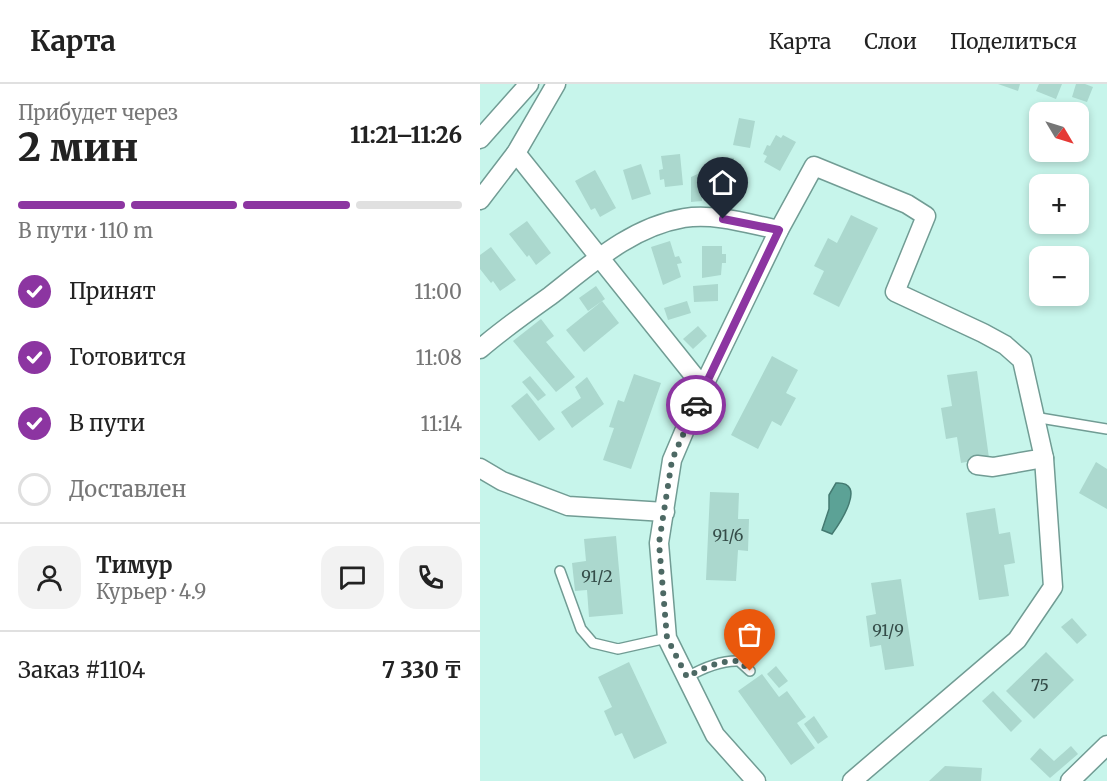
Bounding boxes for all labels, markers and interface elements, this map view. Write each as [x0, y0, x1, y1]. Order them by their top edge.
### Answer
text: Карта [30, 23, 116, 59]
text: Карта [769, 28, 831, 55]
text: Слои [864, 28, 917, 55]
text: Поделиться [950, 28, 1077, 55]
text: Прибудет через [18, 100, 178, 125]
north arrow [1029, 102, 1089, 162]
map controls [1029, 102, 1089, 306]
text: 11:21–11:26 [350, 121, 462, 149]
text: 2 мин [18, 123, 138, 172]
pin [697, 157, 748, 219]
icon: home [706, 166, 739, 199]
button: + [1029, 174, 1089, 234]
text: В пути · 110 m [18, 218, 153, 243]
button: − [1029, 246, 1089, 306]
icon: check [18, 275, 51, 308]
text: Принят [69, 277, 156, 305]
text: 11:00 [414, 279, 462, 304]
icon: check [18, 341, 51, 374]
text: Готовится [69, 343, 186, 371]
text: 11:08 [416, 345, 462, 370]
courier [666, 375, 726, 435]
icon: car [680, 389, 713, 422]
icon: check [18, 407, 51, 440]
text: В пути [69, 409, 145, 437]
text: 11:14 [421, 411, 462, 436]
text: Доставлен [69, 475, 186, 503]
house number: 91/6 [712, 525, 744, 545]
button: person [18, 546, 81, 609]
button: chat [321, 546, 384, 609]
button: phone [399, 546, 462, 609]
text: Тимур [96, 551, 173, 579]
house number: 91/2 [581, 566, 613, 586]
text: Курьер · 4.9 [96, 579, 206, 604]
pin [724, 609, 775, 671]
icon: bag [733, 618, 766, 651]
house number: 91/9 [872, 620, 904, 640]
text: Заказ #1104 [18, 656, 145, 684]
text: 7 330 ₸ [382, 656, 462, 684]
house number: 75 [1031, 675, 1049, 695]

